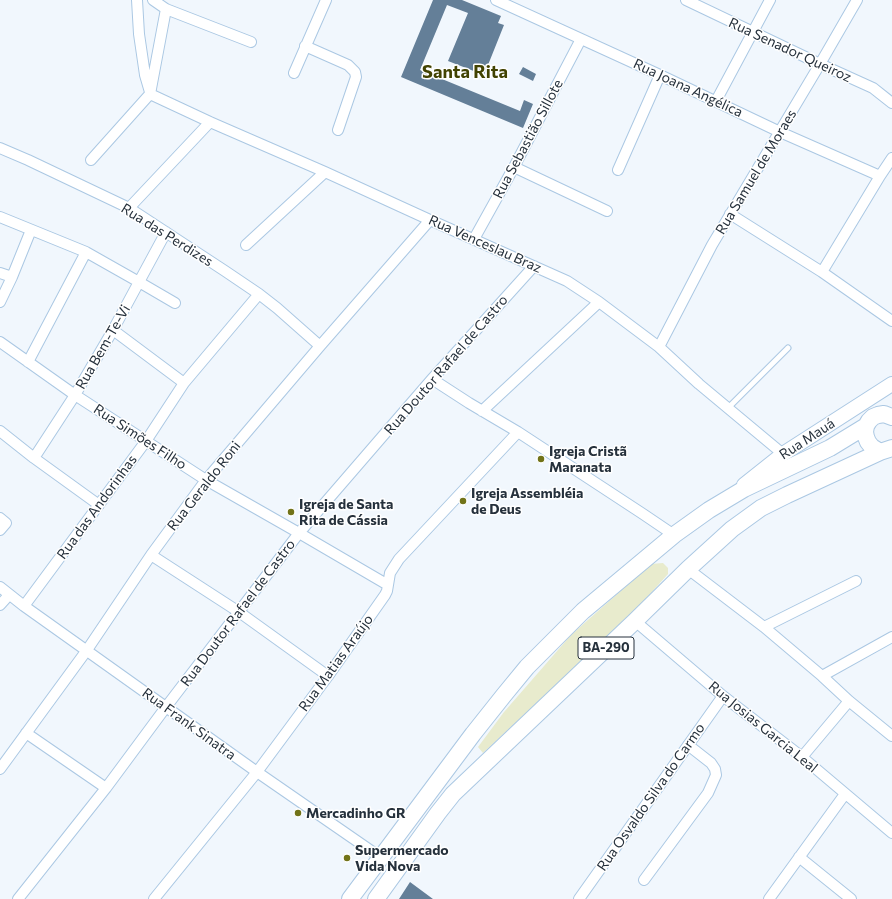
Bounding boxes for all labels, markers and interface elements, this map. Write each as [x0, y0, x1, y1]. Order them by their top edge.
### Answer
street label: Rua Senador Queiroz [726, 14, 854, 86]
street label: Rua Joana Angélica [631, 55, 745, 121]
district label: Santa Rita [422, 61, 508, 83]
street label: Rua Sebastião Sillote [489, 77, 567, 201]
street label: Rua Samuel de Moraes [712, 107, 800, 237]
street label: Rua das Perdizes [118, 200, 216, 270]
street label: Rua Venceslau Braz [426, 212, 544, 276]
street label: Rua Doutor Rafael de Castro [381, 292, 511, 438]
street label: Rua Bem-Te-Vi [72, 302, 134, 392]
street label: Rua Simões Filho [90, 401, 190, 473]
street label: Rua Mauá [776, 415, 838, 463]
street label: Rua Geraldo Roni [164, 438, 244, 534]
place label: Igreja Cristã Maranata [549, 443, 627, 476]
street label: Rua das Andorinhas [54, 452, 140, 562]
marker: Igreja Cristã Maranata [536, 454, 546, 464]
place label: Igreja Assembléia de Deus [471, 485, 583, 518]
place label: Igreja de Santa Rita de Cássia [299, 496, 393, 528]
marker: Igreja Assembléia de Deus [458, 496, 468, 506]
marker: Igreja de Santa Rita de Cássia [286, 507, 296, 517]
street label: Rua Doutor Rafael de Castro [177, 536, 299, 690]
street label: Rua Matias Araújo [295, 611, 377, 715]
road number: BA-290 [578, 637, 634, 659]
street label: Rua Josias Garcia Leal [705, 678, 821, 776]
street label: Rua Frank Sinatra [139, 684, 239, 764]
street label: Rua Osvaldo Silva do Carmo [594, 720, 708, 874]
place label: Mercadinho GR [306, 805, 406, 821]
marker: Mercadinho GR [293, 808, 303, 818]
place label: Supermercado Vida Nova [355, 842, 449, 874]
marker: Supermercado Vida Nova [342, 853, 352, 863]

